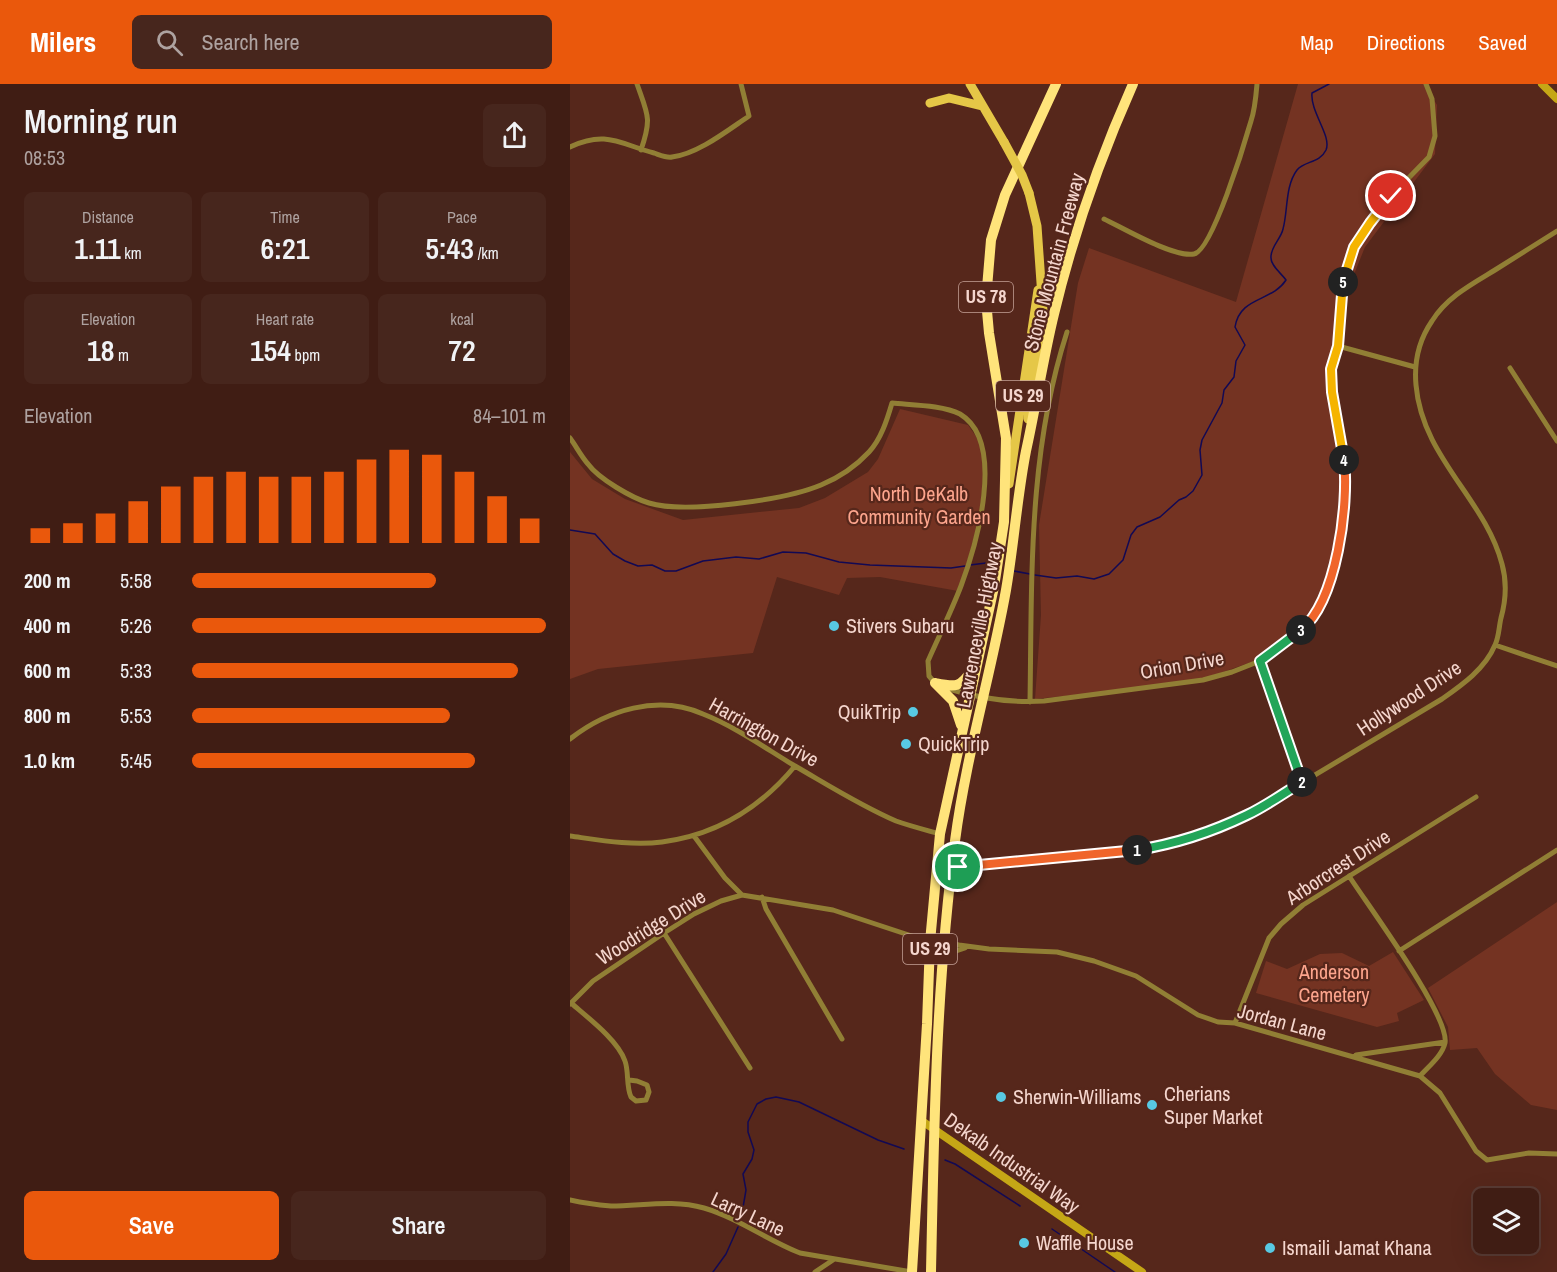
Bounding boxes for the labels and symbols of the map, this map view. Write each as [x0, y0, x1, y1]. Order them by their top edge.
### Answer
street label: Stone Mountain Freeway [1017, 169, 1090, 354]
pin [1365, 170, 1416, 221]
pin: 5 [1328, 267, 1358, 297]
road number: US 78 [959, 282, 1013, 312]
road number: US 29 [996, 381, 1050, 411]
pin: 4 [1329, 445, 1359, 475]
park label: North DeKalb Community Garden [847, 480, 991, 530]
street label: Lawrenceville Highway [949, 539, 1008, 710]
place label: Stivers Subaru [846, 612, 954, 639]
pin: 3 [1286, 615, 1316, 645]
marker: Stivers Subaru [827, 619, 841, 633]
street label: Orion Drive [1138, 644, 1226, 685]
street label: Hollywood Drive [1351, 654, 1466, 741]
street label: Harrington Drive [705, 690, 824, 773]
place label: QuikTrip [838, 698, 901, 725]
marker: QuikTrip [906, 705, 920, 719]
place label: QuickTrip [918, 730, 989, 757]
marker: QuickTrip [899, 737, 913, 751]
pin: 2 [1287, 767, 1317, 797]
street label: Arborcrest Drive [1279, 823, 1395, 911]
pin: 1 [1122, 835, 1152, 865]
pin [932, 841, 983, 892]
street label: Woodridge Drive [591, 882, 710, 971]
road number: US 29 [903, 934, 957, 964]
park label: Anderson Cemetery [1298, 958, 1370, 1008]
street label: Jordan Lane [1235, 997, 1330, 1046]
place label: Cherians Super Market [1164, 1080, 1263, 1130]
place label: Sherwin-Williams [1013, 1083, 1141, 1110]
marker: Sherwin-Williams [994, 1090, 1008, 1104]
marker: Cherians Super Market [1145, 1098, 1159, 1112]
street label: Dekalb Industrial Way [939, 1106, 1086, 1220]
street label: Larry Lane [707, 1185, 789, 1242]
place label: Waffle House [1036, 1229, 1134, 1256]
place label: Ismaili Jamat Khana [1282, 1234, 1432, 1261]
marker: Waffle House [1017, 1236, 1031, 1250]
marker: Ismaili Jamat Khana [1263, 1241, 1277, 1255]

